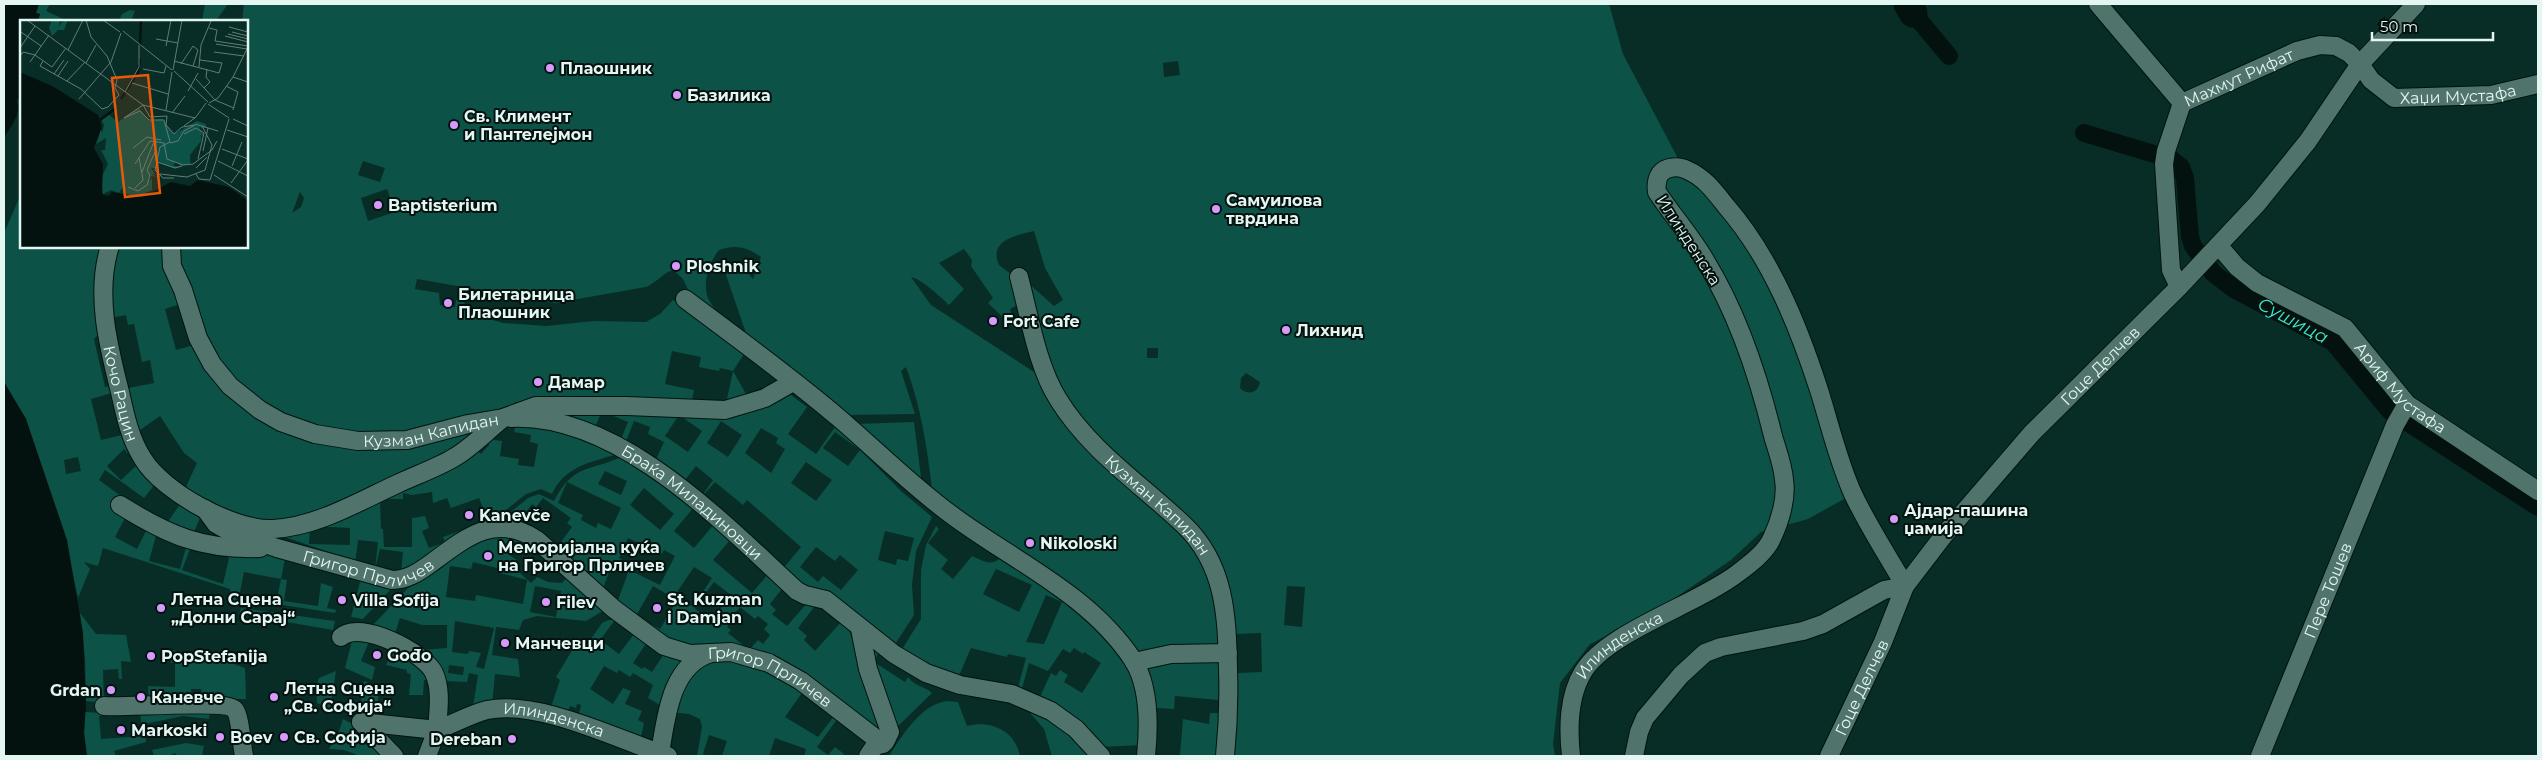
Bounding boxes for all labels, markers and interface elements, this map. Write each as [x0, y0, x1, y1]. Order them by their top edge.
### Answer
scale bar [2372, 10, 2493, 42]
text: 50 m [2380, 17, 2418, 36]
inset map [20, 20, 248, 248]
street label: Махмут Рифат [2181, 45, 2297, 111]
place label: Плаошник [560, 59, 653, 78]
marker: Плаошник [544, 62, 556, 74]
street label: Хаџи Мустафа [2400, 80, 2518, 108]
place label: Базилика [687, 86, 771, 105]
marker: Базилика [671, 89, 683, 101]
place label: Св. Климент и Пантелејмон [464, 107, 592, 144]
marker: Св. Климент и Пантелејмон [448, 119, 460, 131]
place label: Самуилова тврдина [1226, 191, 1322, 228]
street label: Илинденска [1652, 192, 1725, 289]
place label: Baptisterium [388, 196, 498, 215]
marker: Baptisterium [372, 199, 384, 211]
marker: Самуилова тврдина [1210, 203, 1222, 215]
place label: Ploshnik [686, 257, 759, 276]
marker: Ploshnik [670, 260, 682, 272]
place label: Билетарница Плаошник [458, 285, 575, 322]
water label: Сушица [2254, 293, 2332, 348]
marker: Билетарница Плаошник [442, 297, 454, 309]
place label: Fort Cafe [1003, 312, 1080, 331]
marker: Fort Cafe [987, 315, 999, 327]
place label: Лихнид [1296, 321, 1363, 340]
street label: Гоце Делчев [2057, 322, 2144, 409]
marker: Лихнид [1280, 324, 1292, 336]
street label: Ариф Мустафа [2350, 338, 2449, 437]
street label: Кочо Рацин [99, 344, 142, 444]
place label: Дамар [548, 373, 605, 392]
marker: Дамар [532, 376, 544, 388]
street label: Кузман Капидан [363, 410, 500, 451]
street label: Браќа Миладиновци [618, 441, 766, 564]
street label: Кузман Капидан [1101, 451, 1214, 559]
place label: Ајдар-пашина џамија [1904, 501, 2028, 538]
place label: Kanevče [479, 506, 550, 525]
marker: Kanevče [463, 509, 475, 521]
marker: Ајдар-пашина џамија [1888, 513, 1900, 525]
place label: Nikoloski [1040, 534, 1117, 553]
marker: Nikoloski [1024, 537, 1036, 549]
place label: Меморијална куќа на Григор Прличев [498, 538, 665, 575]
street label: Пере Тошев [2300, 540, 2356, 641]
street label: Григор Прличев [301, 547, 438, 591]
marker: Меморијална куќа на Григор Прличев [482, 550, 494, 562]
place label: Летна Сцена „Долни Сарај“ [171, 590, 295, 627]
place label: St. Kuzman i Damjan [667, 590, 762, 627]
place label: Villa Sofija [351, 591, 439, 610]
place label: Filev [556, 593, 596, 612]
marker: Villa Sofija [336, 594, 348, 606]
marker: Filev [540, 596, 552, 608]
marker: Летна Сцена „Долни Сарај“ [155, 602, 167, 614]
marker: St. Kuzman i Damjan [651, 602, 663, 614]
street label: Илинденска [1572, 608, 1666, 683]
place label: Манчевци [515, 634, 604, 653]
street label: Гоце Делчев [1831, 636, 1893, 739]
marker: Манчевци [499, 637, 511, 649]
street label: Григор Прличев [707, 642, 836, 711]
place label: Gođo [387, 646, 431, 665]
place label: PopStefanija [161, 647, 268, 666]
marker: Gođo [371, 649, 383, 661]
marker: PopStefanija [145, 650, 157, 662]
place label: Летна Сцена „Св. Софија“ [284, 679, 395, 716]
place label: Grdan [50, 681, 101, 700]
marker: Grdan [105, 684, 117, 696]
place label: Каневче [151, 688, 224, 707]
marker: Каневче [135, 691, 147, 703]
marker: Летна Сцена „Св. Софија“ [268, 691, 280, 703]
street label: Илинденска [503, 699, 607, 741]
place label: Markoski [131, 721, 207, 740]
marker: Markoski [115, 724, 127, 736]
place label: Boev [230, 728, 273, 747]
place label: Св. Софија [294, 728, 386, 747]
place label: Dereban [430, 730, 502, 749]
marker: Boev [214, 731, 226, 743]
marker: Св. Софија [278, 731, 290, 743]
marker: Dereban [506, 733, 518, 745]

